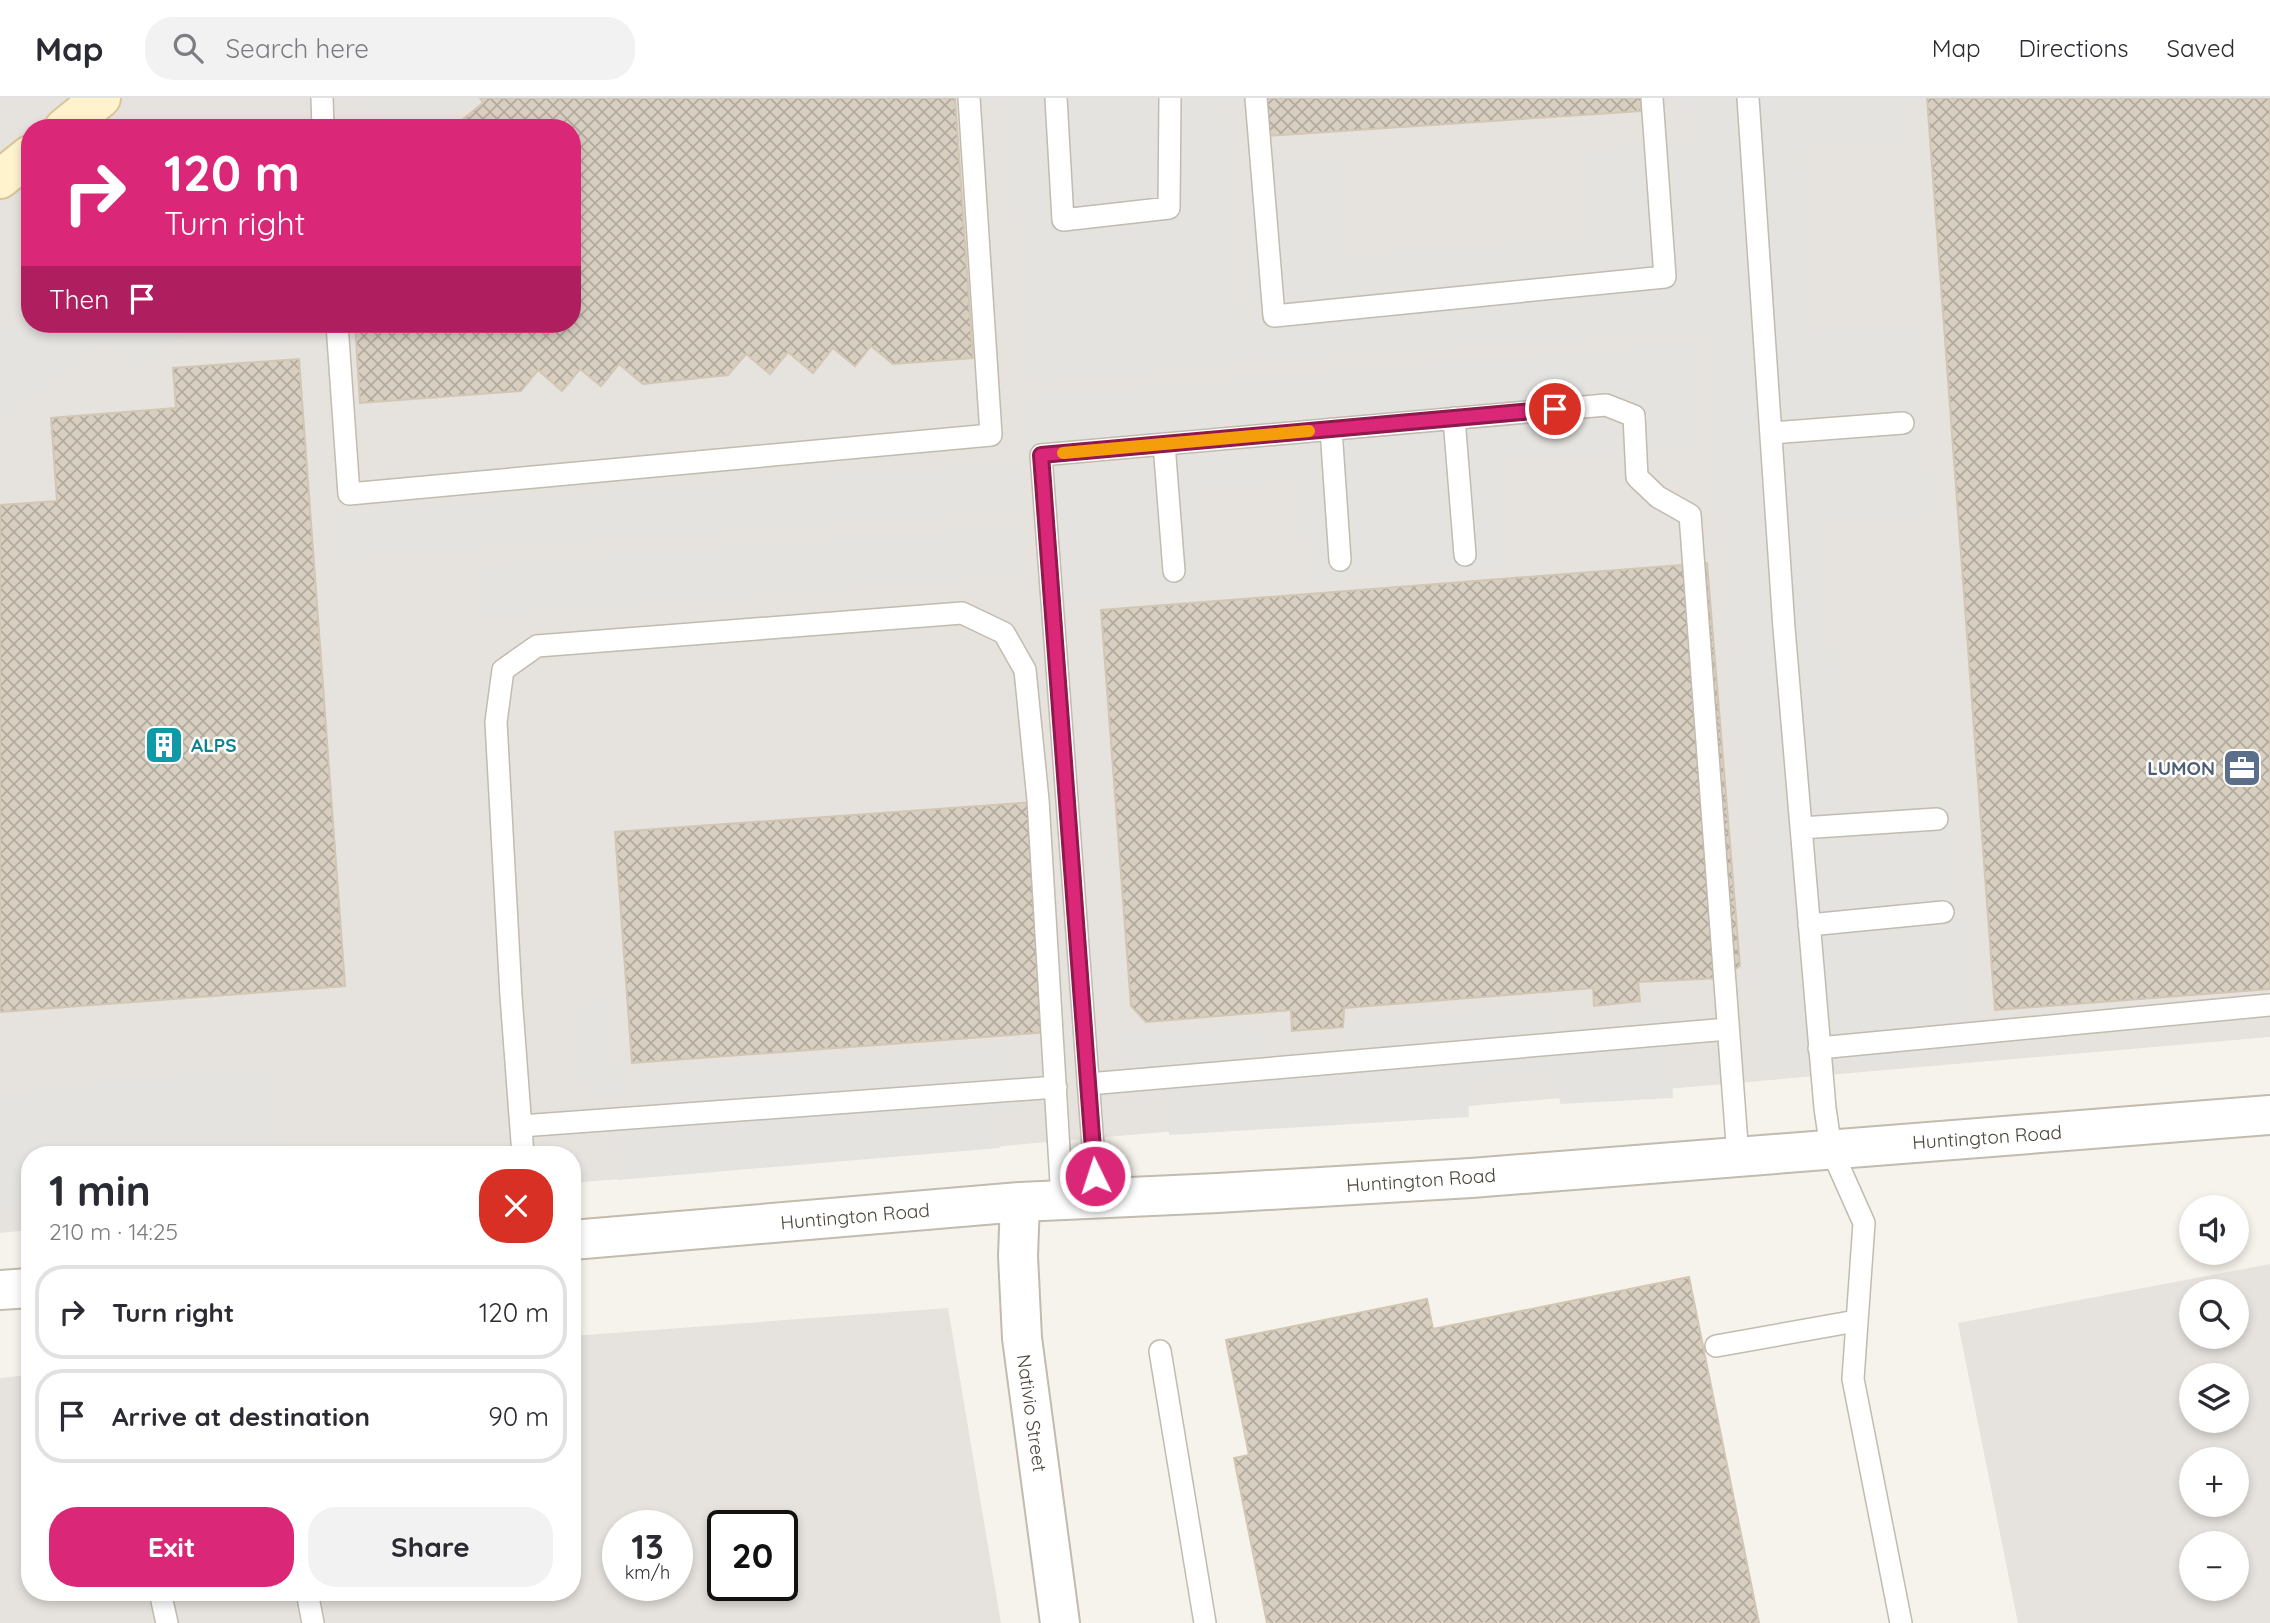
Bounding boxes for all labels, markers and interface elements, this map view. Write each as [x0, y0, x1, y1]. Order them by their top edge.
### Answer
search box [145, 17, 635, 80]
text: Map [35, 28, 103, 69]
icon: search [169, 29, 207, 67]
text: Search here [225, 32, 369, 65]
text: Map [1932, 33, 1981, 63]
text: Directions [2019, 33, 2129, 63]
text: Saved [2167, 33, 2235, 63]
text: 120 m [164, 142, 300, 203]
icon: right [49, 147, 140, 238]
text: Turn right [164, 203, 305, 243]
icon: arrive [123, 280, 161, 318]
text: Then [49, 283, 109, 316]
pin [1525, 379, 1585, 439]
icon: arrive [1536, 390, 1574, 428]
building icon: ALPS [143, 724, 185, 766]
place label: ALPS [191, 733, 237, 757]
office icon: LUMON [2221, 747, 2263, 789]
place label: LUMON [2147, 756, 2215, 780]
street label: Huntington Road [1911, 1120, 2063, 1154]
position arrow [1058, 1139, 1132, 1213]
street label: Huntington Road [1345, 1163, 1497, 1197]
text: 1 min [49, 1164, 151, 1217]
button: close [479, 1169, 553, 1243]
map controls [2179, 1195, 2249, 1601]
button: sound [2179, 1195, 2249, 1265]
street label: Huntington Road [779, 1198, 931, 1234]
text: 210 m · 14:25 [49, 1217, 178, 1246]
button: search [2179, 1279, 2249, 1349]
icon: right [53, 1293, 91, 1331]
text: Turn right [112, 1296, 234, 1329]
text: 120 m [479, 1296, 549, 1329]
street label: Nativio Street [1012, 1353, 1052, 1473]
button: layers [2179, 1363, 2249, 1433]
icon: arrive [53, 1397, 91, 1435]
text: Arrive at destination [112, 1400, 370, 1433]
text: 90 m [488, 1400, 549, 1433]
button: + [2179, 1447, 2249, 1517]
button: Exit [49, 1507, 294, 1587]
button: Share [308, 1507, 553, 1587]
speed limit sign: 20 [707, 1510, 798, 1601]
text: 13 [631, 1524, 664, 1568]
button: − [2179, 1531, 2249, 1601]
text: km/h [625, 1561, 670, 1584]

